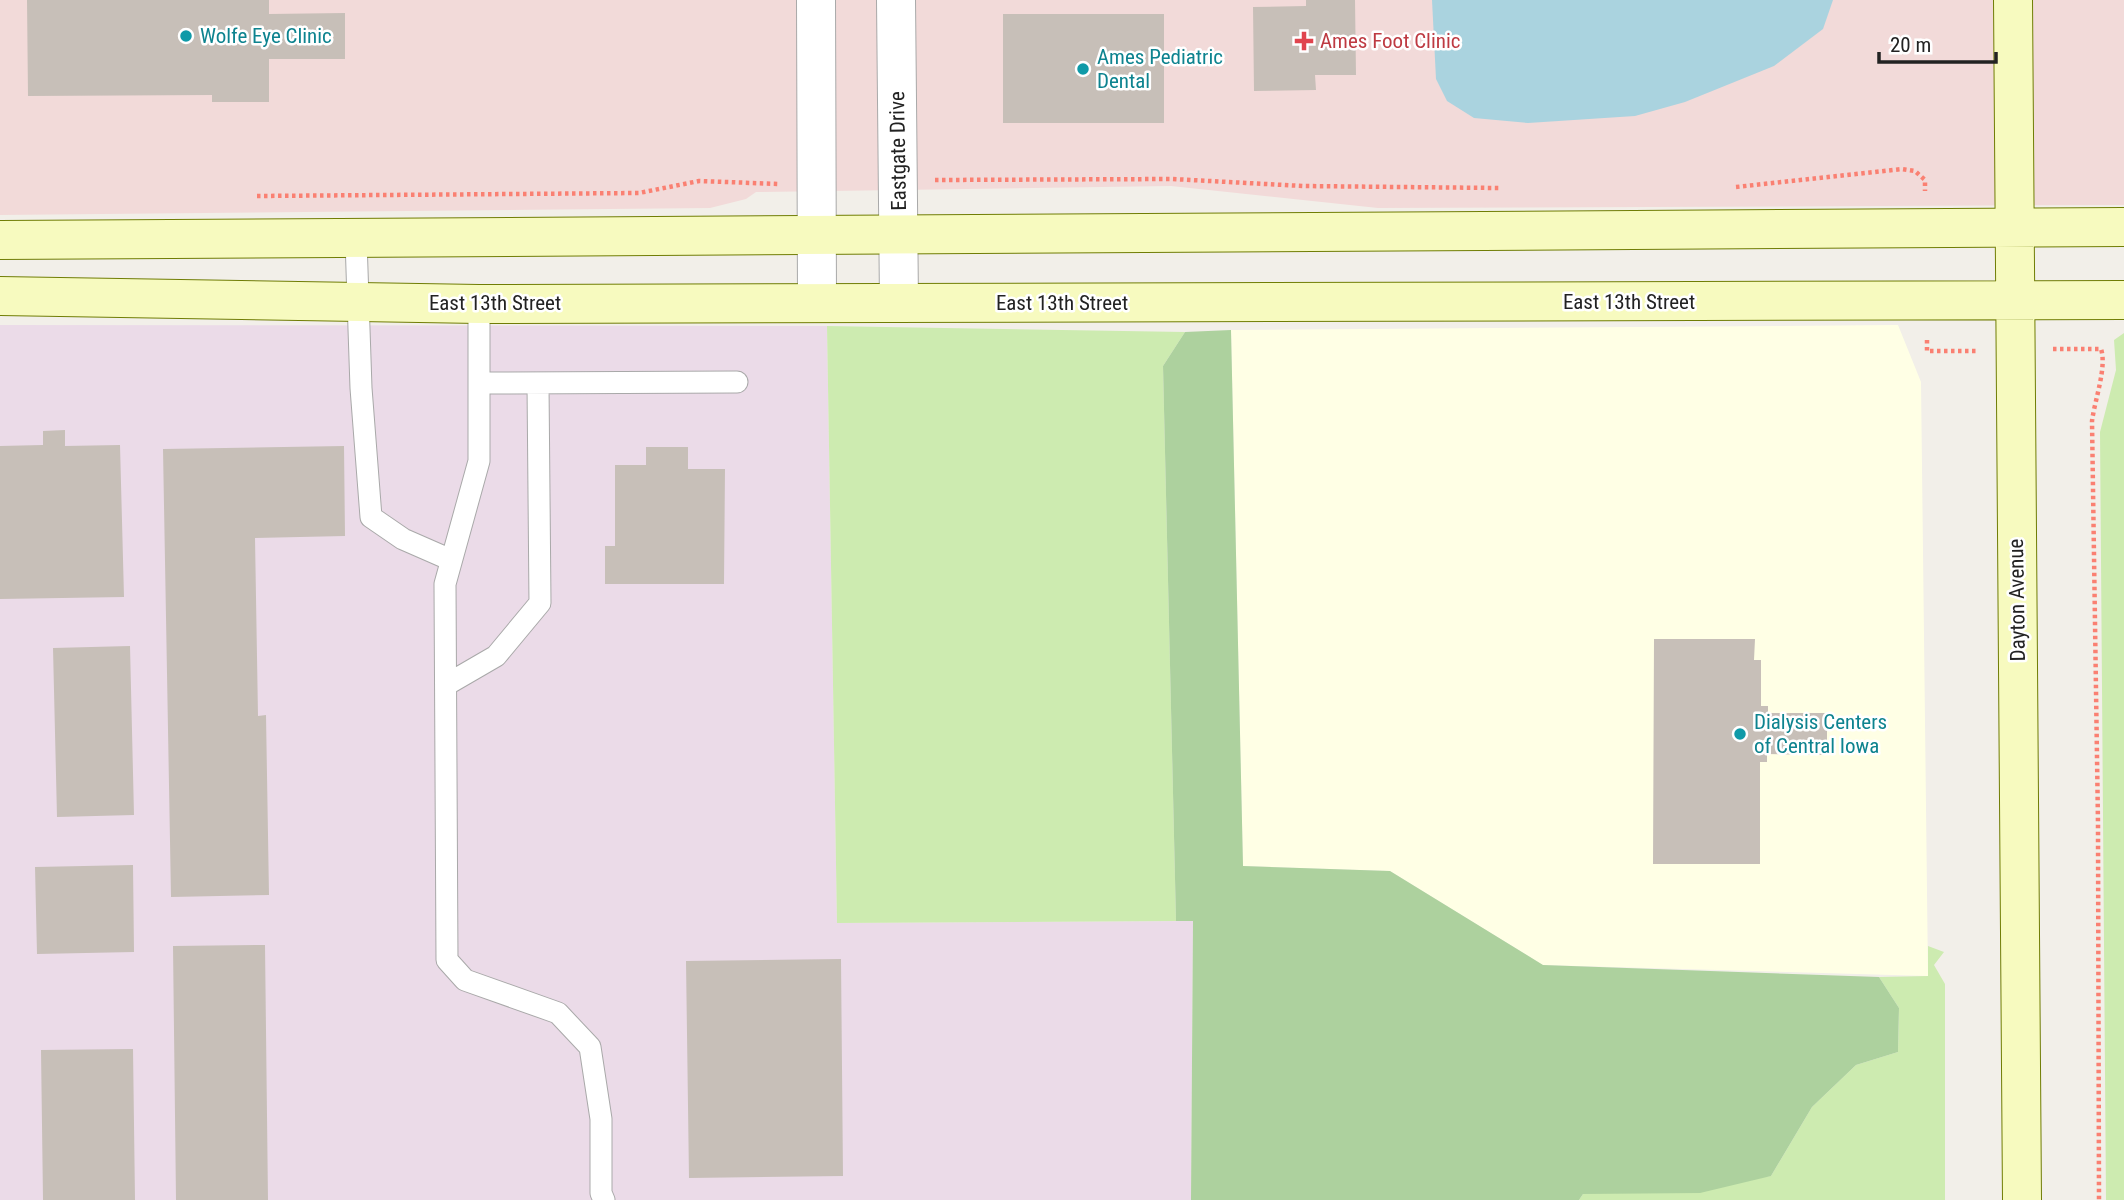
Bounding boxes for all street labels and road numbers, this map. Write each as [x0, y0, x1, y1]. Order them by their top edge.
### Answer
street label: Eastgate Drive [885, 91, 911, 211]
street label: East 13th Street [1563, 290, 1695, 314]
street label: East 13th Street [429, 291, 561, 315]
street label: East 13th Street [996, 291, 1128, 315]
street label: Dayton Avenue [2004, 538, 2030, 662]

